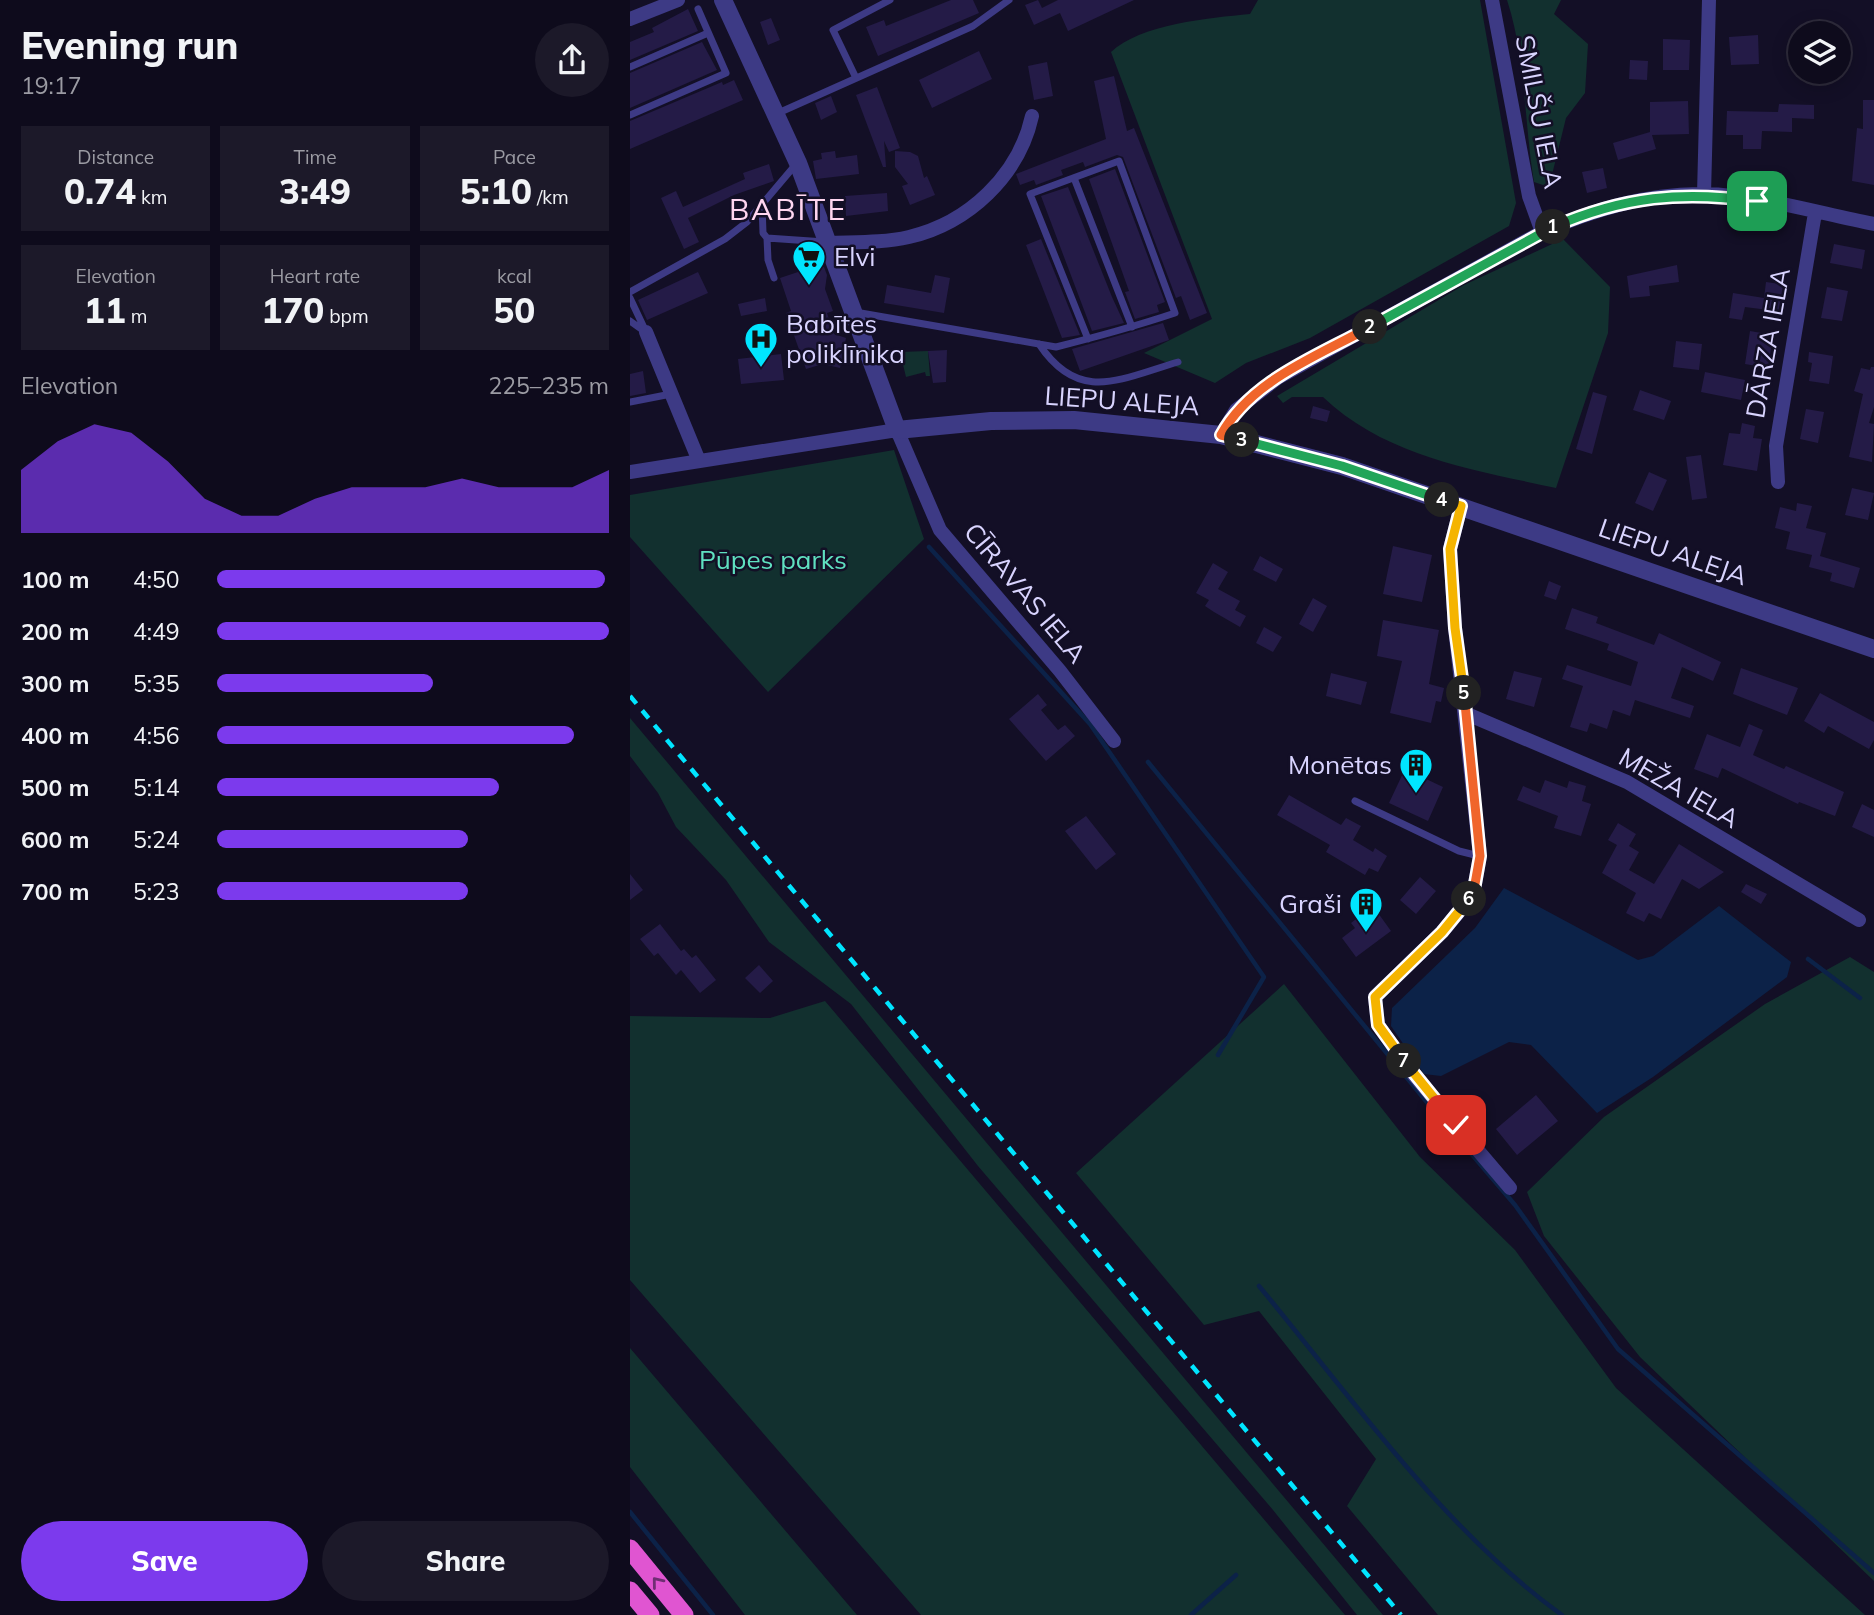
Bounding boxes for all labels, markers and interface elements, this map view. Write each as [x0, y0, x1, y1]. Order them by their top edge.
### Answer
text: Evening run [21, 21, 239, 69]
map controls [1788, 21, 1851, 84]
button: layers [1788, 21, 1851, 84]
button: share [535, 23, 609, 97]
street label: SMILŠU IELA [1508, 32, 1571, 191]
text: 19:17 [21, 71, 81, 100]
text: Distance [77, 145, 154, 169]
text: Time [293, 145, 337, 169]
text: Pace [493, 145, 536, 169]
text: 0.74 [64, 169, 136, 213]
text: 3:49 [279, 169, 351, 213]
text: 5:10 [460, 169, 532, 213]
pin [1727, 171, 1787, 231]
icon: arrive [1738, 182, 1776, 220]
text: km [136, 185, 167, 209]
text: /km [532, 185, 569, 209]
district label: BABĪTE [729, 190, 847, 228]
pin: 1 [1536, 210, 1570, 244]
text: 1 [1547, 214, 1558, 238]
supermarket icon: Elvi [790, 238, 828, 287]
place label: Elvi [834, 240, 875, 273]
text: Elevation [75, 264, 156, 288]
text: Heart rate [270, 264, 360, 288]
text: kcal [497, 264, 532, 288]
street label: DĀRZA IELA [1738, 265, 1797, 421]
text: 11 [84, 288, 126, 332]
text: 170 [261, 288, 324, 332]
text: 50 [493, 288, 535, 332]
text: m [126, 304, 148, 328]
text: bpm [324, 304, 369, 328]
place label: Babītes poliklīnika [786, 307, 905, 370]
pin: 2 [1352, 310, 1388, 344]
text: 2 [1364, 314, 1375, 338]
hospital icon: Babītes poliklīnika [742, 320, 780, 369]
text: Elevation [21, 371, 118, 400]
text: 225–235 m [488, 371, 609, 400]
street label: LIEPU ALEJA [1043, 379, 1201, 422]
pin: 3 [1224, 422, 1260, 458]
text: 3 [1236, 427, 1247, 451]
pin: 4 [1424, 482, 1460, 518]
text: 4 [1436, 487, 1447, 511]
street label: LIEPU ALEJA [1594, 511, 1752, 592]
street label: CĪRAVAS IELA [957, 516, 1094, 670]
park label: Pūpes parks [699, 543, 847, 576]
text: 100 m [21, 565, 89, 594]
text: 4:50 [133, 565, 180, 594]
text: 200 m [21, 617, 89, 646]
text: 4:49 [133, 617, 180, 646]
text: 300 m [21, 669, 89, 698]
text: 5:35 [133, 669, 180, 698]
pin: 5 [1446, 676, 1482, 710]
text: 5 [1458, 680, 1469, 704]
text: 400 m [21, 721, 89, 750]
text: 4:56 [133, 721, 180, 750]
street label: MEŽA IELA [1613, 740, 1745, 835]
building icon: Monētas [1397, 746, 1435, 795]
place label: Monētas [1288, 748, 1392, 781]
text: 500 m [21, 773, 89, 802]
text: 5:14 [133, 773, 180, 802]
text: 600 m [21, 825, 89, 854]
text: 5:24 [133, 825, 180, 854]
text: 700 m [21, 877, 89, 906]
text: 5:23 [133, 877, 180, 906]
pin: 6 [1452, 881, 1486, 916]
building icon: Graši [1347, 885, 1385, 934]
text: 6 [1463, 886, 1474, 910]
place label: Graši [1279, 887, 1342, 920]
pin: 7 [1386, 1044, 1422, 1078]
text: 7 [1398, 1048, 1409, 1072]
pin [1426, 1095, 1486, 1155]
icon: check [1437, 1106, 1475, 1144]
button: Save [21, 1521, 308, 1601]
button: Share [322, 1521, 609, 1601]
one-way arrow [653, 1578, 665, 1591]

